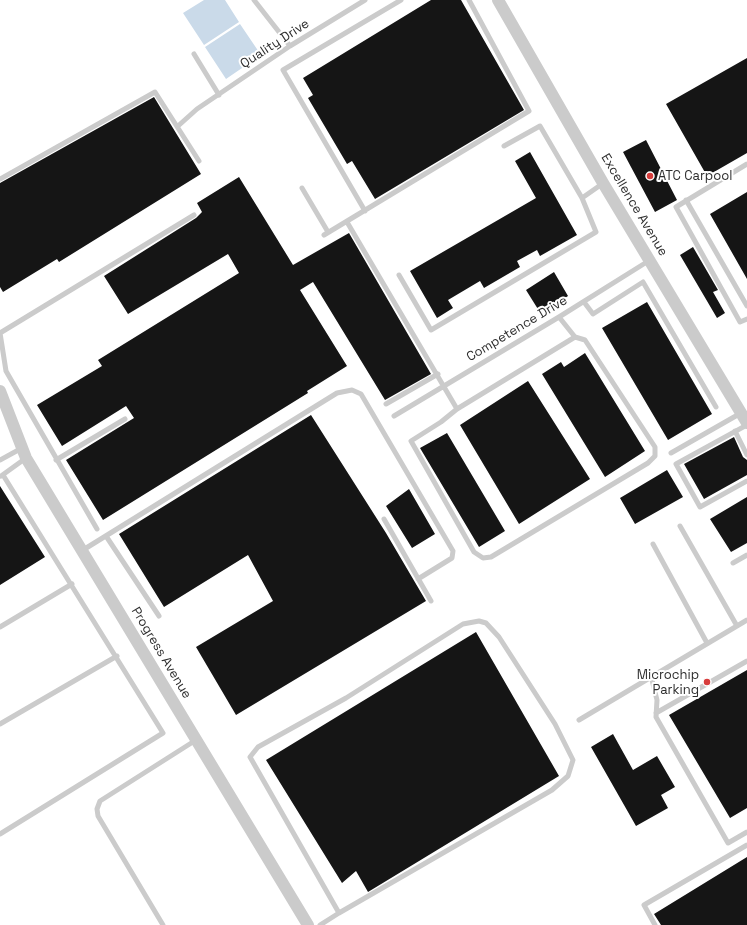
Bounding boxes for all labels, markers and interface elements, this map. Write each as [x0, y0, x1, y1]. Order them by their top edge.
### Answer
street label: Quality Drive [238, 16, 312, 72]
street label: Excellence Avenue [597, 151, 671, 259]
place label: ATC Carpool [658, 168, 732, 184]
marker: ATC Carpool [645, 171, 655, 181]
street label: Competence Drive [464, 293, 570, 365]
street label: Progress Avenue [127, 604, 195, 702]
place label: Microchip Parking [637, 667, 699, 698]
marker: Microchip Parking [702, 677, 712, 687]

